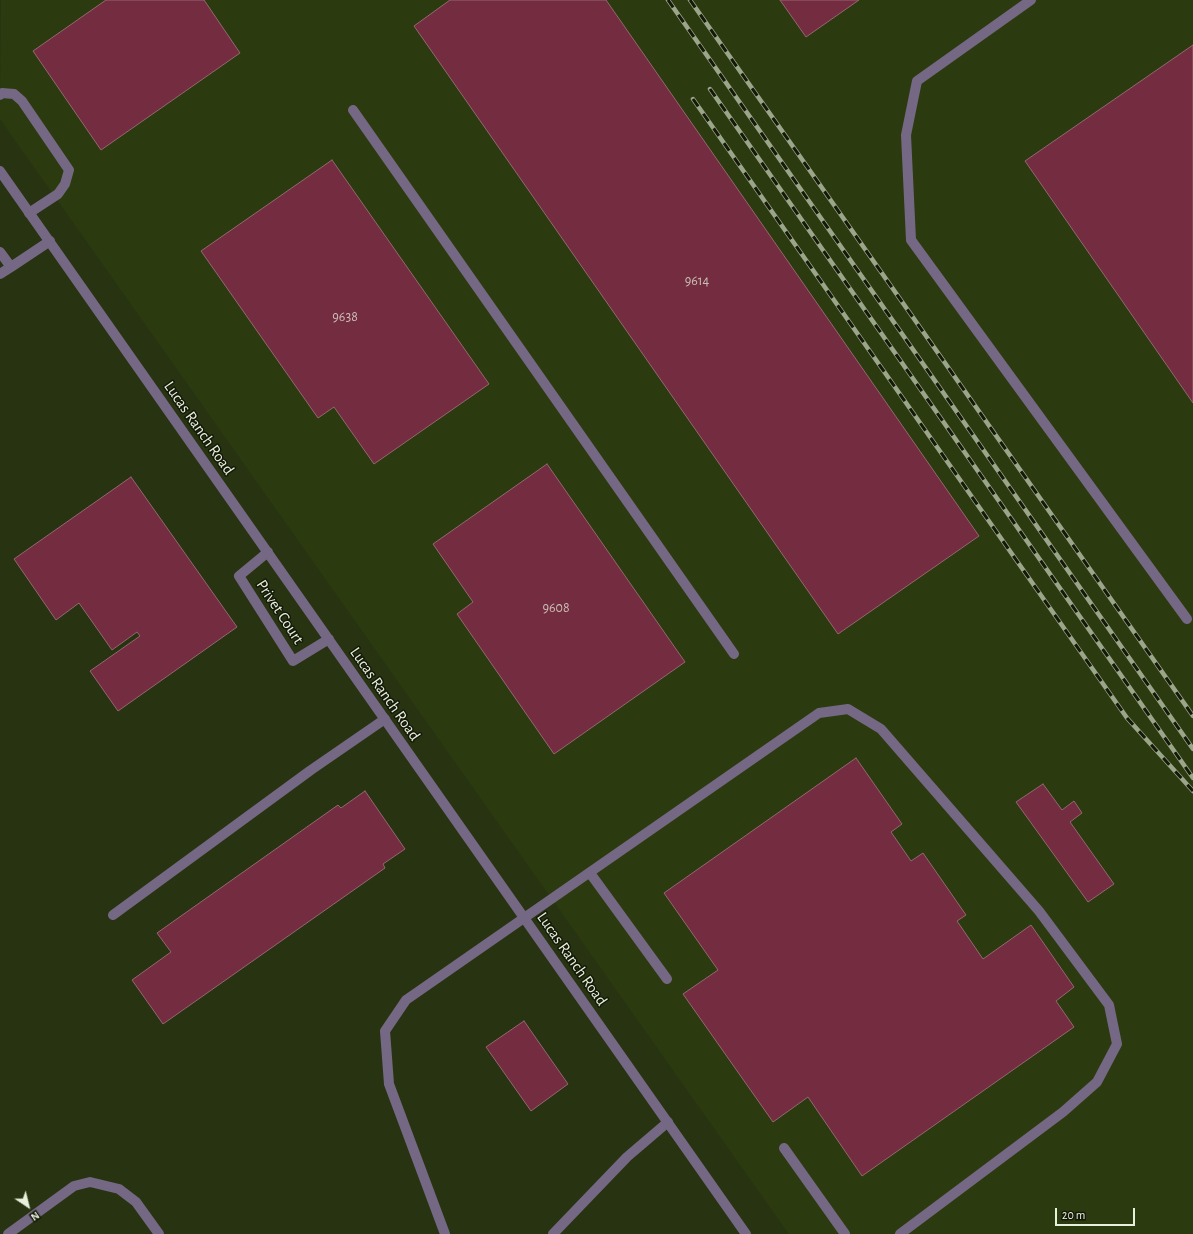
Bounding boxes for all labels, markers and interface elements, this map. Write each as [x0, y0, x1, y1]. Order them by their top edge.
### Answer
house number: 9614 [685, 273, 709, 289]
house number: 9638 [332, 309, 358, 325]
street label: Lucas Ranch Road [160, 378, 238, 478]
street label: Privet Court [252, 576, 308, 648]
house number: 9608 [542, 600, 570, 616]
street label: Lucas Ranch Road [346, 644, 424, 744]
street label: Lucas Ranch Road [533, 909, 611, 1009]
north arrow [8, 1186, 48, 1226]
scale bar [1057, 1200, 1137, 1226]
text: 20 m [1062, 1209, 1085, 1221]
text: N [29, 1210, 41, 1223]

